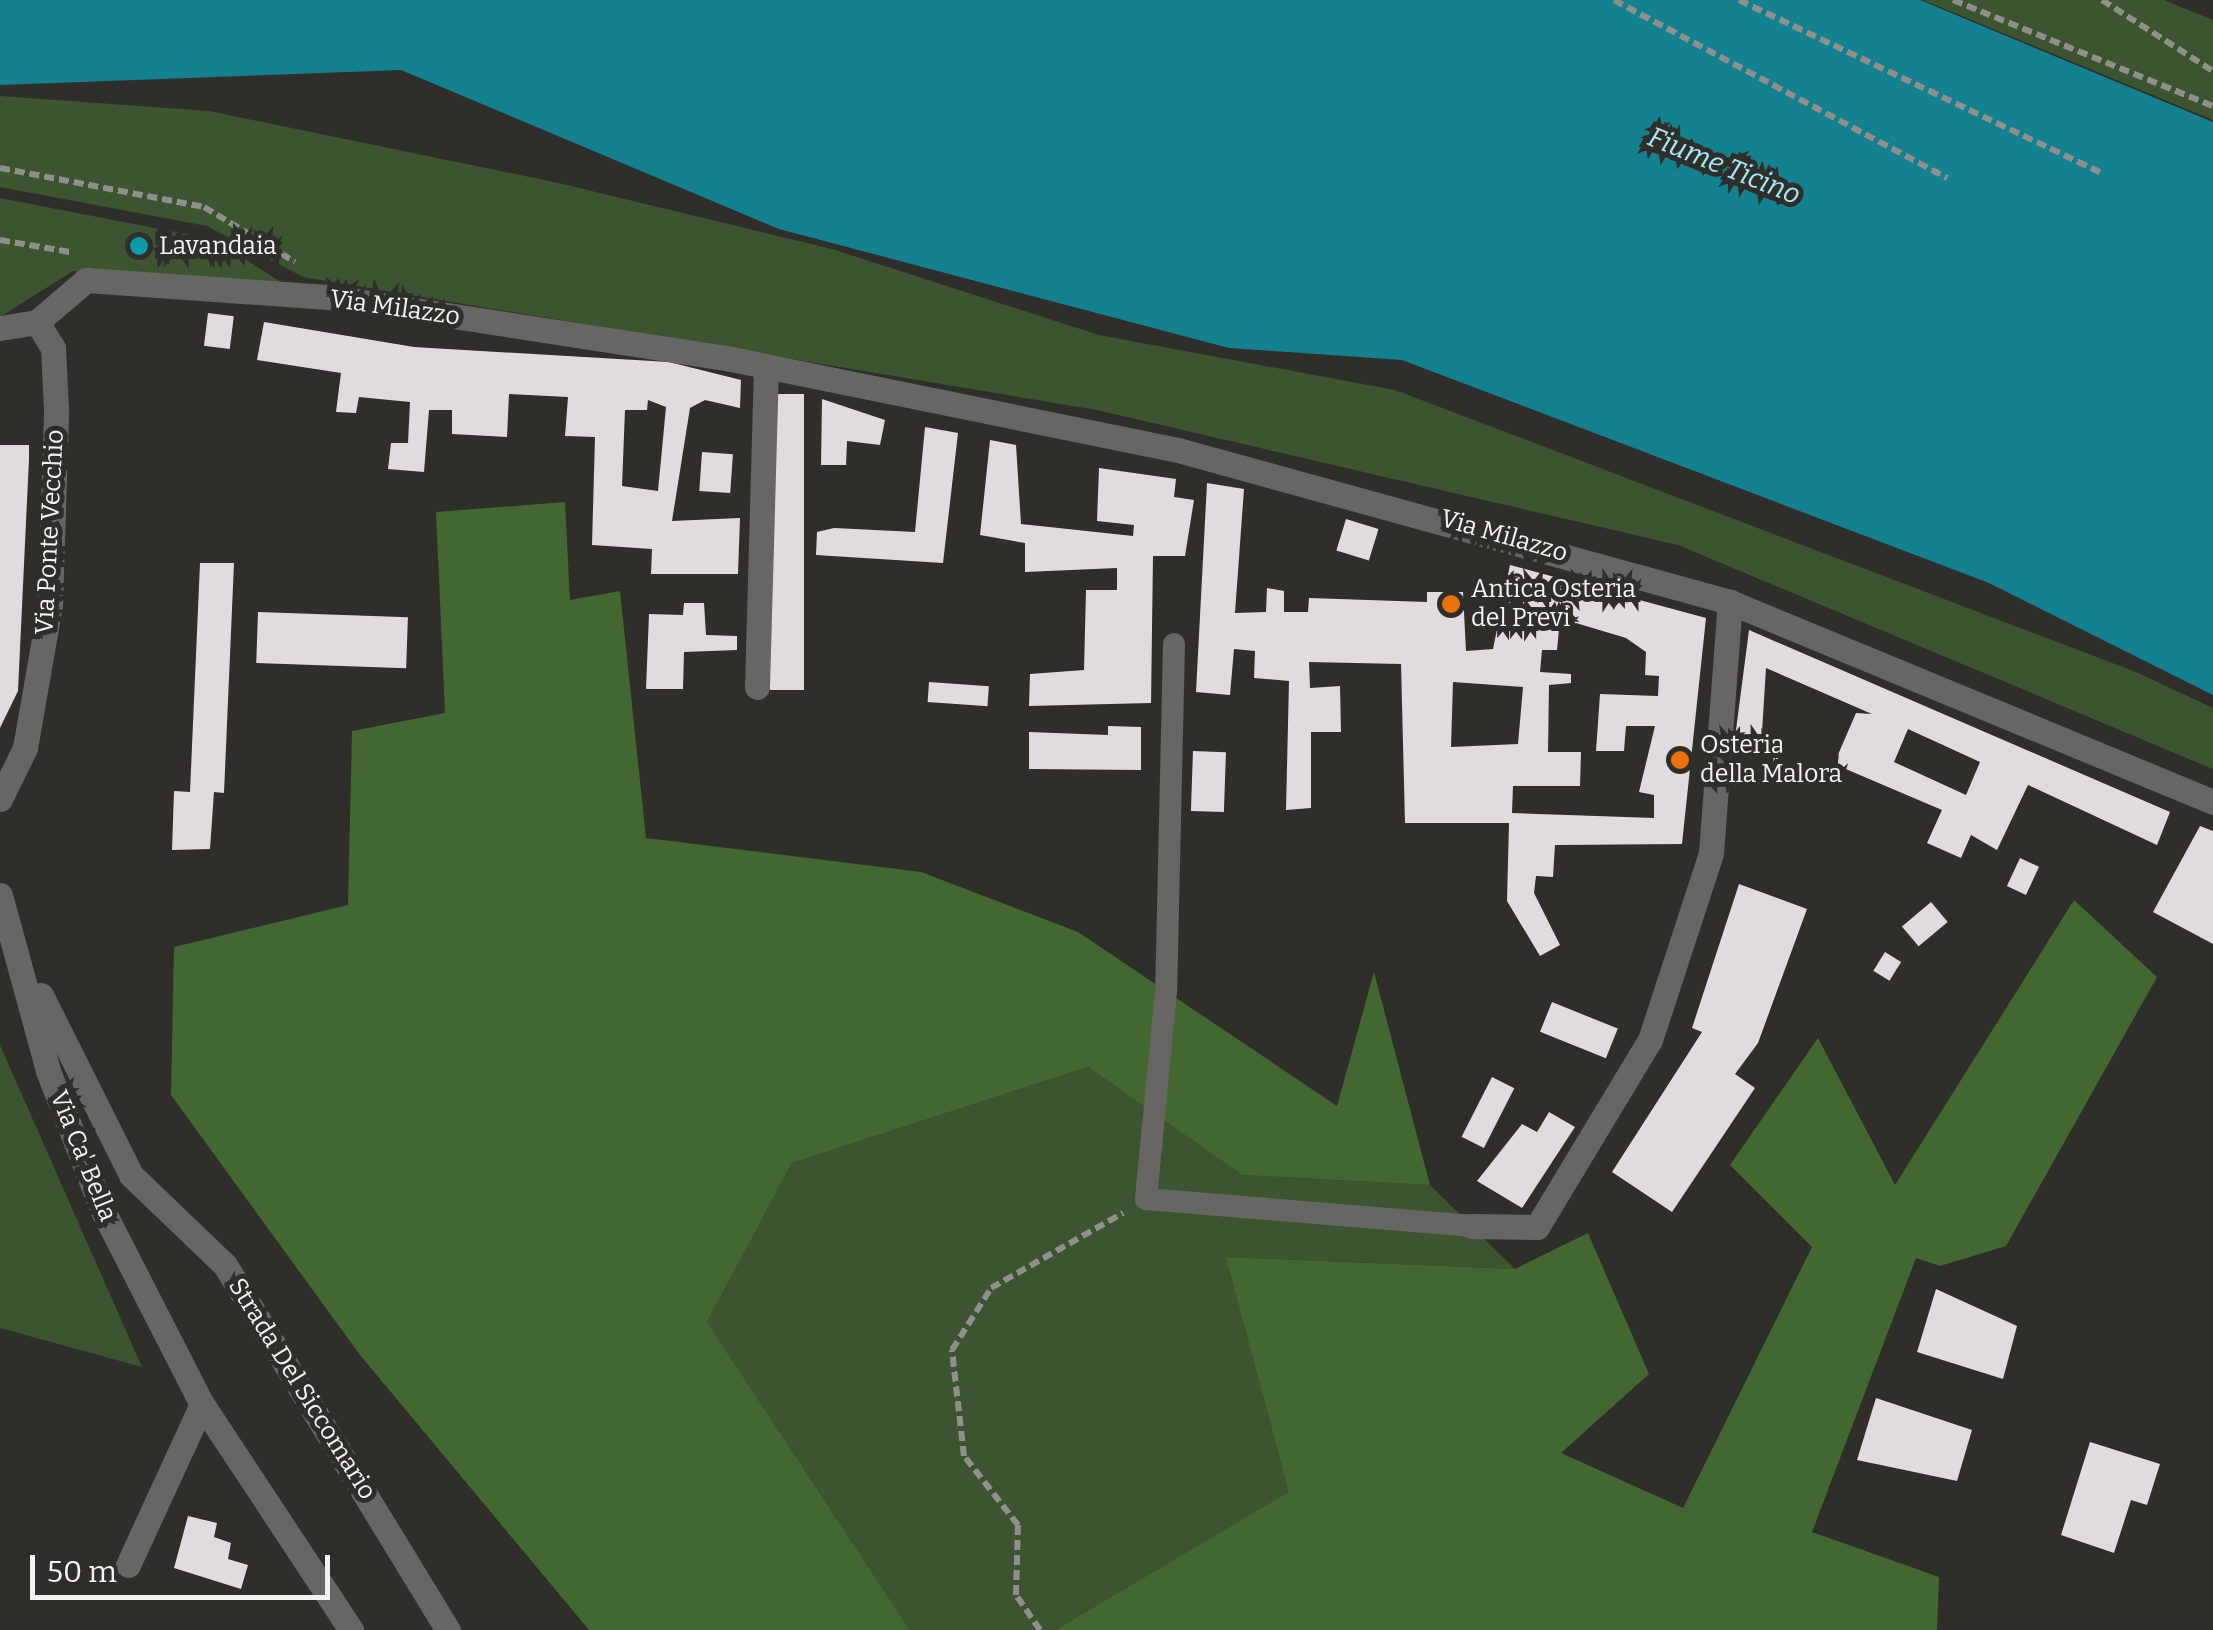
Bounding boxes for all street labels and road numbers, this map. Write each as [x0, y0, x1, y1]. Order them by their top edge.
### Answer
street label: Via Milazzo [328, 284, 462, 332]
street label: Via Ponte Vecchio [30, 429, 70, 635]
street label: Via Milazzo [1437, 504, 1571, 568]
street label: Via Ca' Bella [43, 1086, 123, 1226]
street label: Strada Del Siccomario [222, 1273, 382, 1505]

